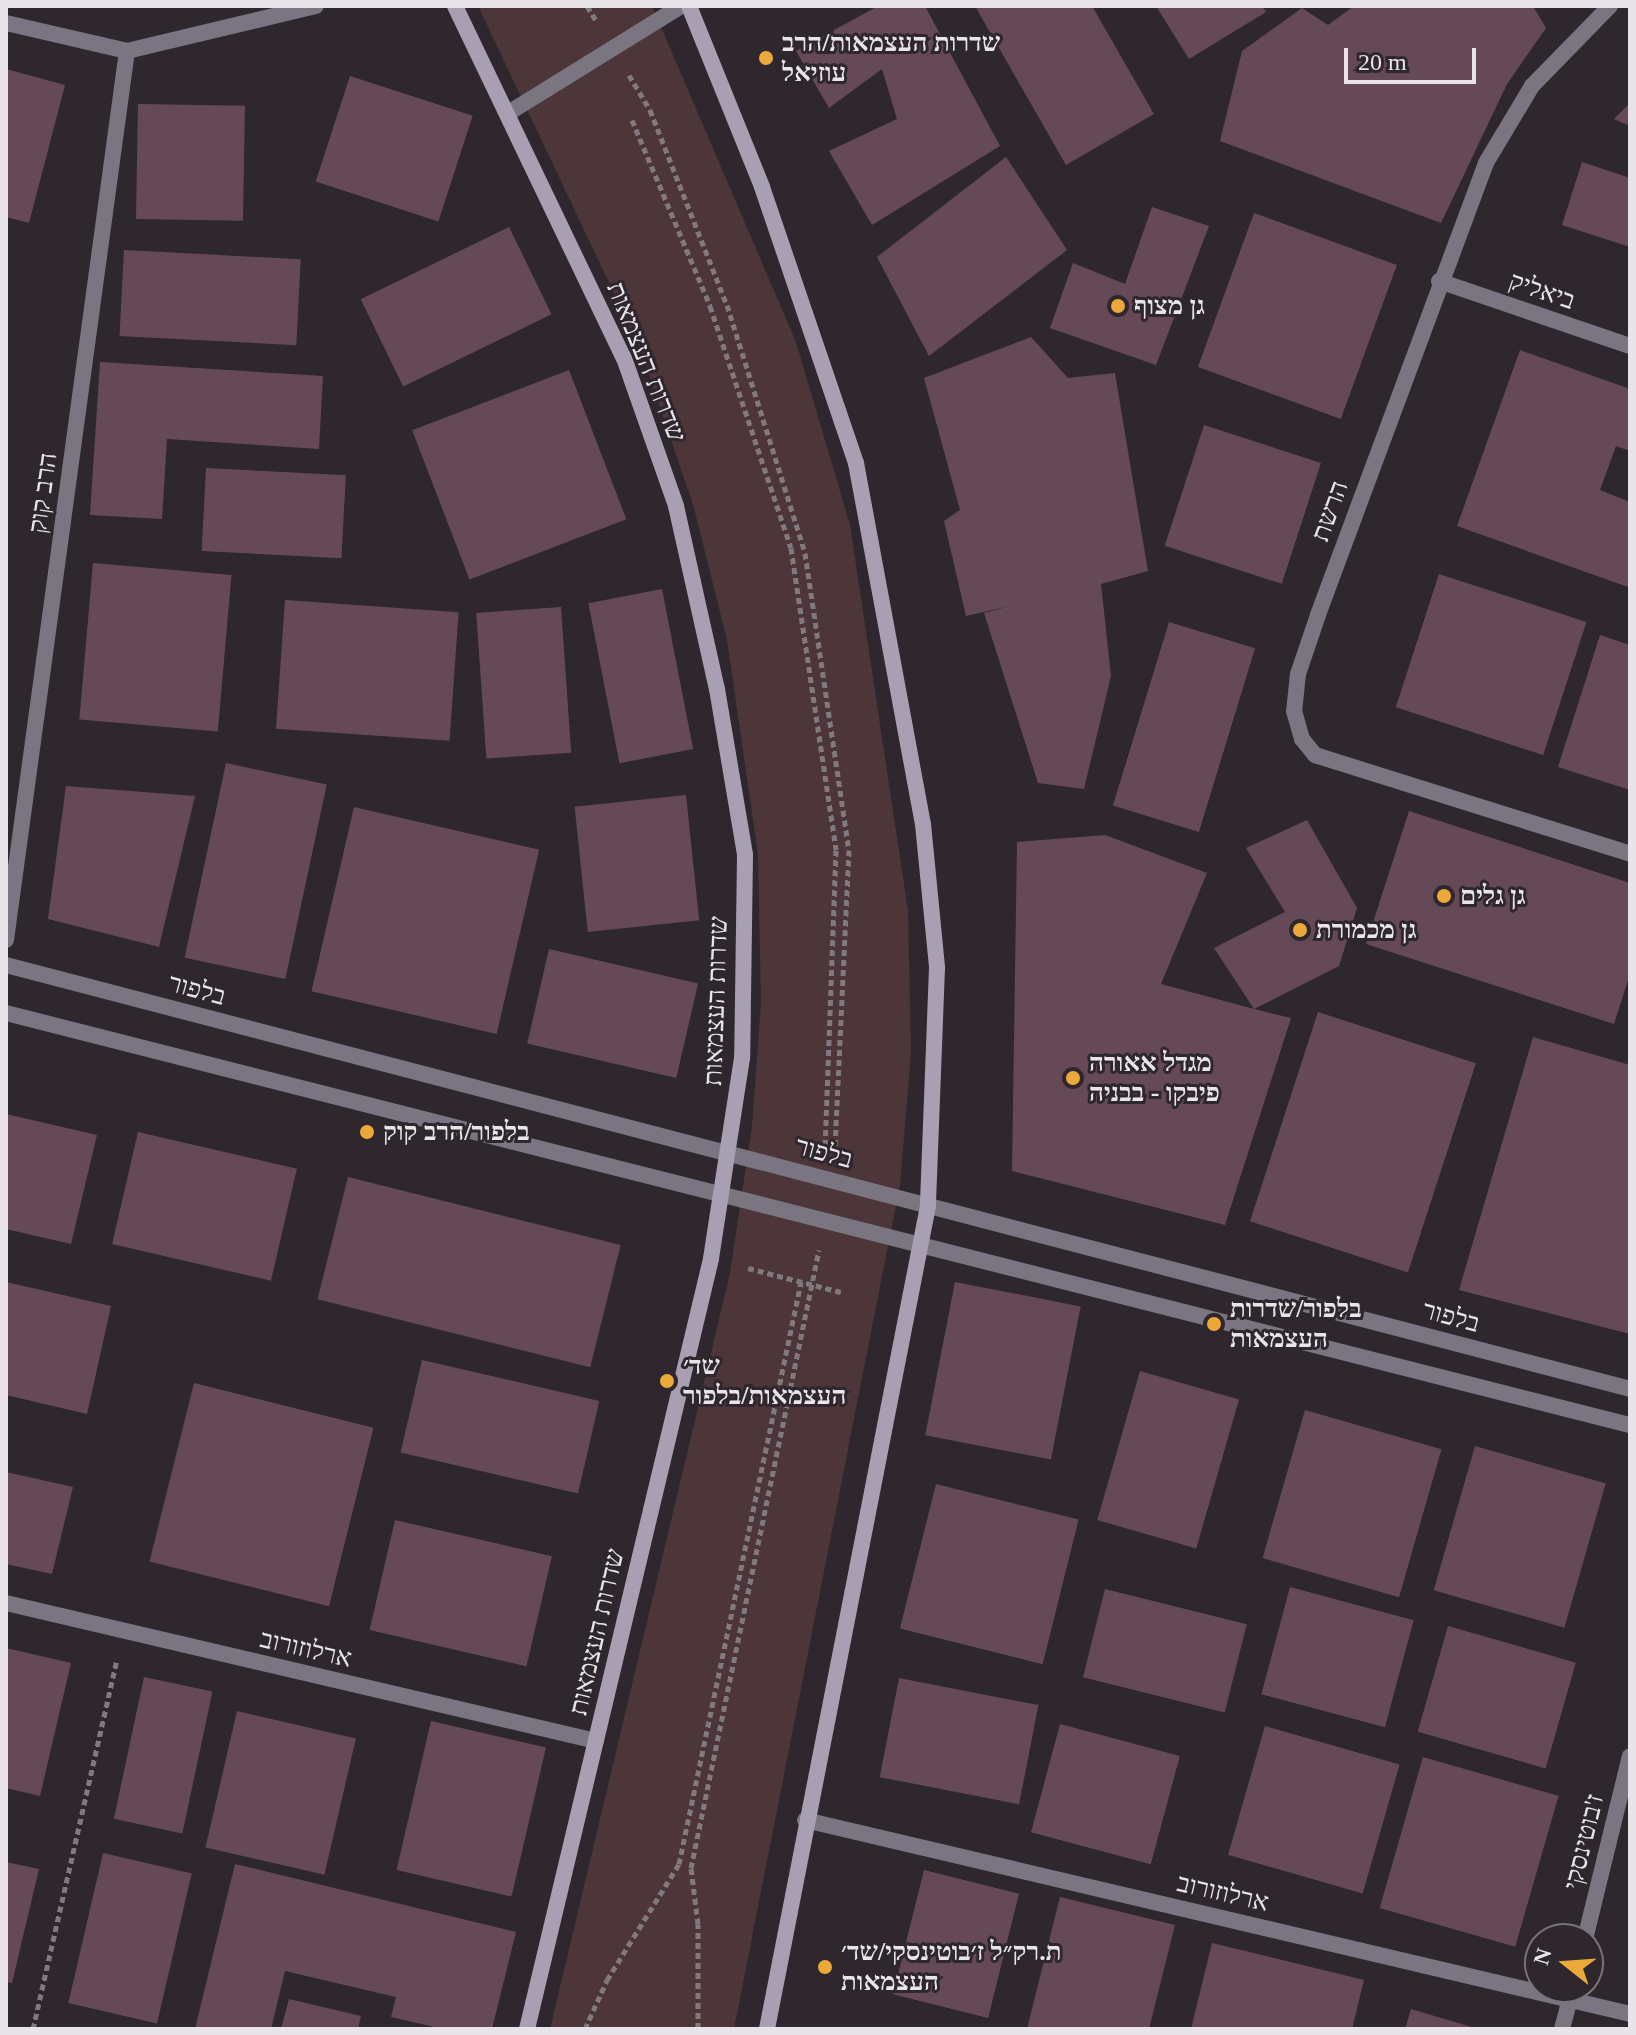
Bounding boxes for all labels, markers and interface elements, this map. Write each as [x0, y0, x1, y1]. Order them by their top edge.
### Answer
place label: שדרות העצמאות/הרב עוזיאל [782, 27, 1000, 88]
scale bar [1348, 32, 1480, 82]
marker: שדרות העצמאות/הרב עוזיאל [757, 49, 775, 67]
text: 20 m [1358, 49, 1407, 75]
street label: ביאליק [1505, 265, 1579, 317]
street label: שדרות העצמאות [600, 278, 692, 446]
place label: גן מצוף [1134, 290, 1205, 322]
marker: גן מצוף [1109, 297, 1127, 315]
street label: הרב קוק [22, 451, 64, 535]
street label: הרשת [1305, 477, 1355, 545]
place label: גן גלים [1460, 880, 1525, 912]
marker: גן גלים [1435, 887, 1453, 905]
place label: גן מכמורת [1316, 914, 1417, 946]
street label: שדרות העצמאות [697, 916, 735, 1086]
marker: גן מכמורת [1291, 921, 1309, 939]
street label: בלפור [165, 967, 229, 1013]
place label: מגדל אאורה פיבקו - בבניה [1089, 1047, 1220, 1108]
marker: מגדל אאורה פיבקו - בבניה [1064, 1069, 1082, 1087]
place label: בלפור/הרב קוק [383, 1116, 530, 1148]
marker: בלפור/הרב קוק [358, 1123, 376, 1141]
street label: בלפור [792, 1130, 856, 1176]
place label: בלפור/שדרות העצמאות [1230, 1293, 1362, 1354]
street label: בלפור [1419, 1294, 1483, 1340]
marker: בלפור/שדרות העצמאות [1205, 1315, 1223, 1333]
place label: שד׳ העצמאות/בלפור [683, 1350, 846, 1412]
marker: שד׳ העצמאות/בלפור [658, 1372, 676, 1390]
street label: שדרות העצמאות [563, 1546, 631, 1718]
street label: ארלוזורוב [257, 1623, 355, 1675]
street label: ז'בוטינסקי [1557, 1791, 1611, 1893]
street label: ארלוזורוב [1174, 1867, 1272, 1919]
north arrow [1524, 1923, 1604, 2003]
place label: ת.רק״ל ז׳בוטינסקי/שד׳ העצמאות [841, 1936, 1062, 1998]
text: N [1528, 1945, 1557, 1968]
marker: ת.רק״ל ז׳בוטינסקי/שד׳ העצמאות [816, 1958, 834, 1976]

